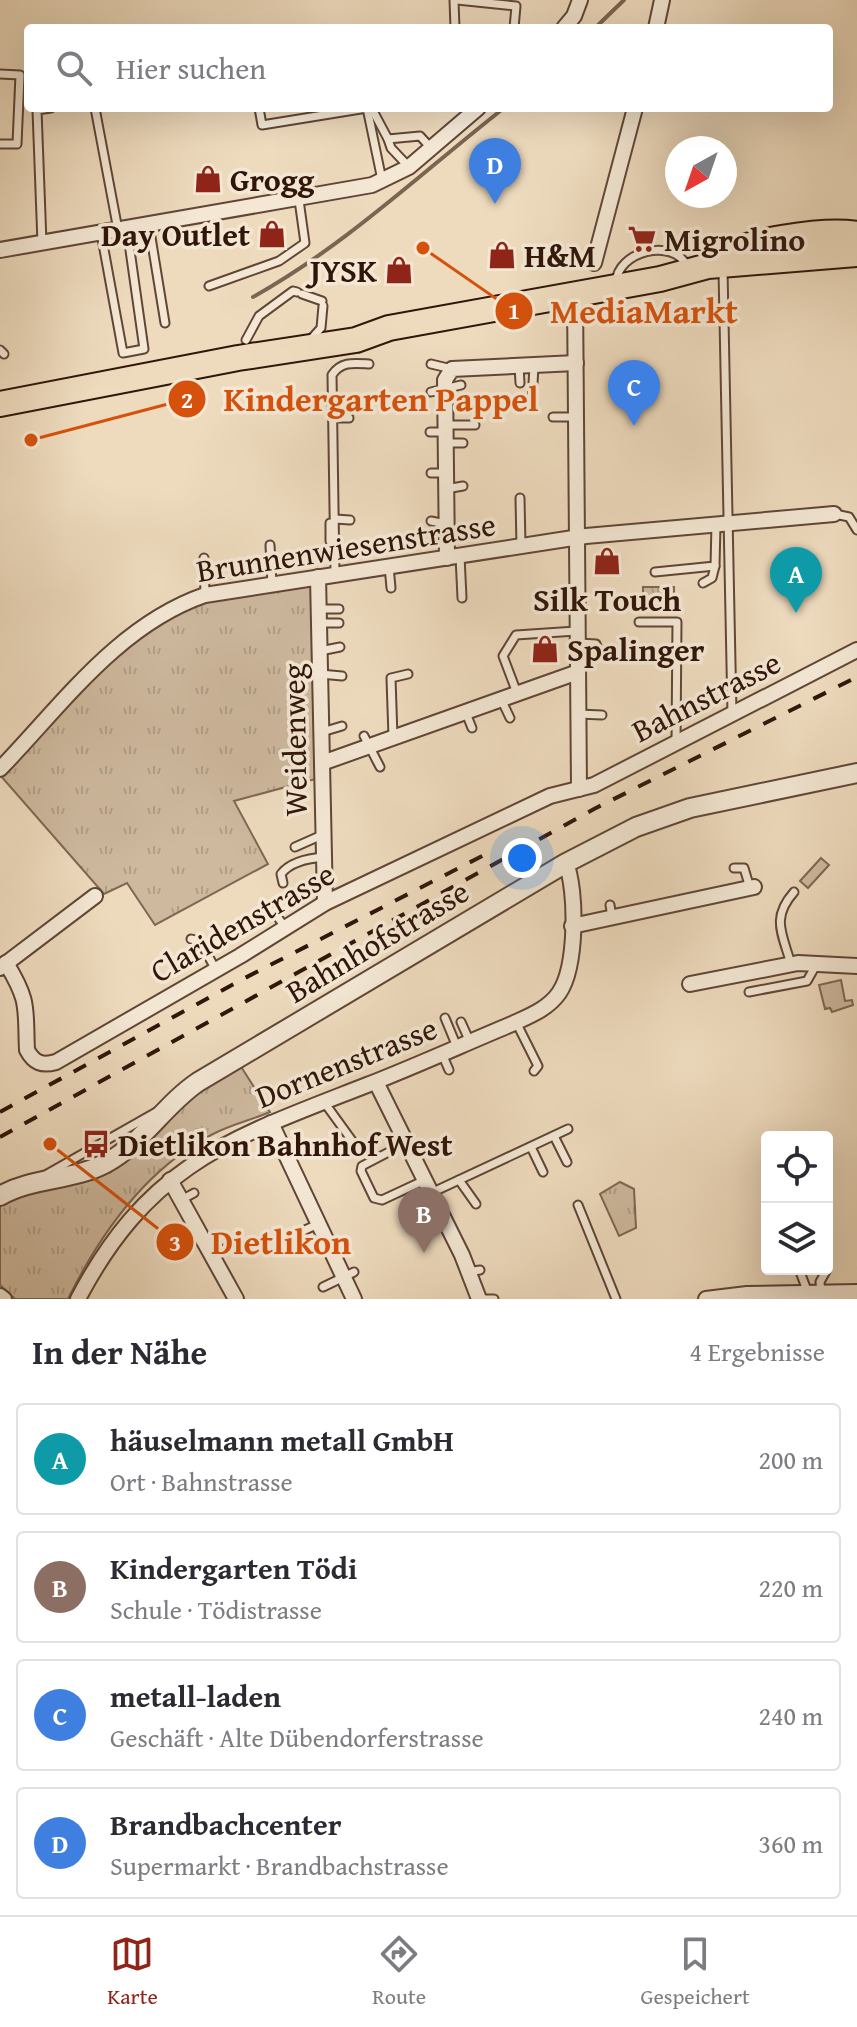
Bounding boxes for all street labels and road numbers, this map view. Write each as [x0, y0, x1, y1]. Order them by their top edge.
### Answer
street label: Brunnenwiesenstrasse [193, 500, 499, 594]
street label: Bahnstrasse [623, 638, 789, 754]
street label: Weidenweg [269, 663, 319, 817]
street label: Claridenstrasse [141, 850, 343, 994]
street label: Bahnhofstrasse [277, 868, 477, 1014]
street label: Dornenstrasse [248, 1004, 444, 1120]

